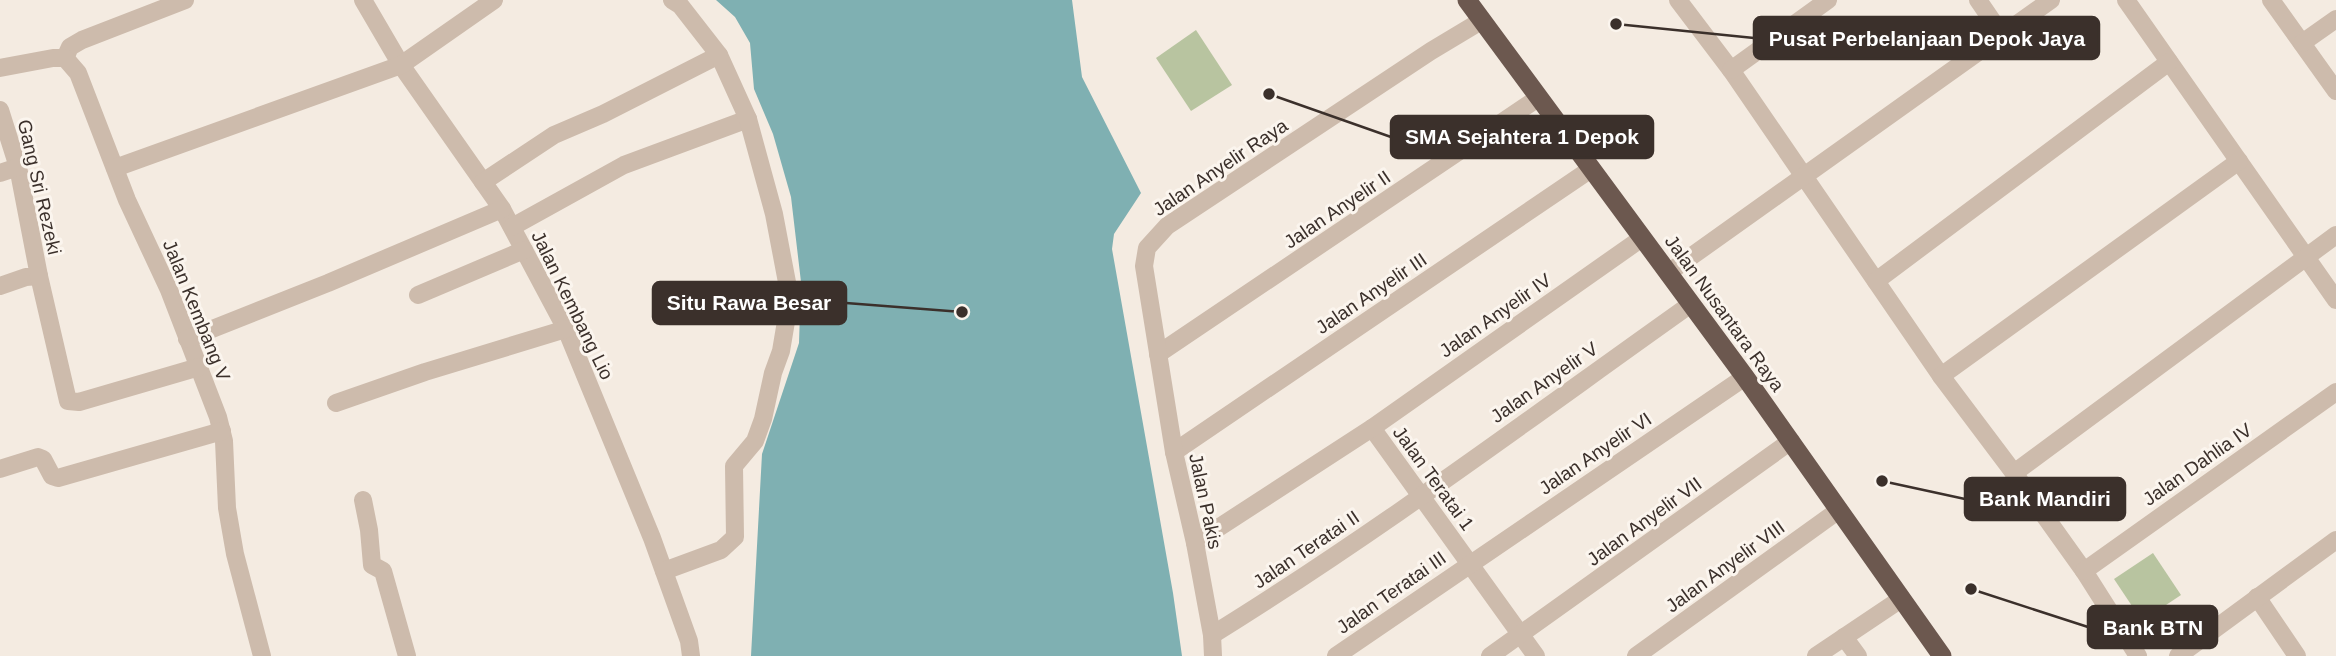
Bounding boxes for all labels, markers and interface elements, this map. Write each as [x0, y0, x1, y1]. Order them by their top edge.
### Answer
callout: Pusat Perbelanjaan Depok Jaya [1754, 17, 2099, 59]
text: Pusat Perbelanjaan Depok Jaya [1769, 27, 2085, 50]
street label: Jalan Anyelir Raya [1149, 114, 1292, 220]
callout: SMA Sejahtera 1 Depok [1391, 116, 1653, 158]
street label: Gang Sri Rezeki [14, 117, 65, 257]
text: SMA Sejahtera 1 Depok [1405, 125, 1639, 148]
street label: Jalan Anyelir II [1280, 166, 1394, 253]
street label: Jalan Kembang Lio [527, 228, 618, 383]
street label: Jalan Nusantara Raya [1661, 231, 1789, 396]
street label: Jalan Kembang V [159, 237, 234, 384]
street label: Jalan Anyelir III [1312, 249, 1431, 338]
street label: Jalan Anyelir IV [1436, 269, 1555, 362]
callout: Situ Rawa Besar [653, 282, 846, 324]
text: Situ Rawa Besar [667, 291, 831, 314]
street label: Jalan Anyelir V [1487, 338, 1602, 427]
street label: Jalan Anyelir VI [1535, 408, 1655, 499]
street label: Jalan Dahlia IV [2139, 419, 2256, 510]
street label: Jalan Teratai 1 [1389, 422, 1478, 534]
street label: Jalan Pakis [1185, 451, 1226, 551]
street label: Jalan Anyelir VII [1583, 473, 1706, 570]
callout: Bank Mandiri [1965, 478, 2125, 520]
text: Bank Mandiri [1979, 487, 2111, 510]
street label: Jalan Teratai II [1249, 506, 1363, 593]
street label: Jalan Anyelir VIII [1662, 516, 1789, 616]
street label: Jalan Teratai III [1333, 547, 1450, 638]
callout: Bank BTN [2088, 606, 2217, 648]
text: Bank BTN [2103, 616, 2203, 639]

